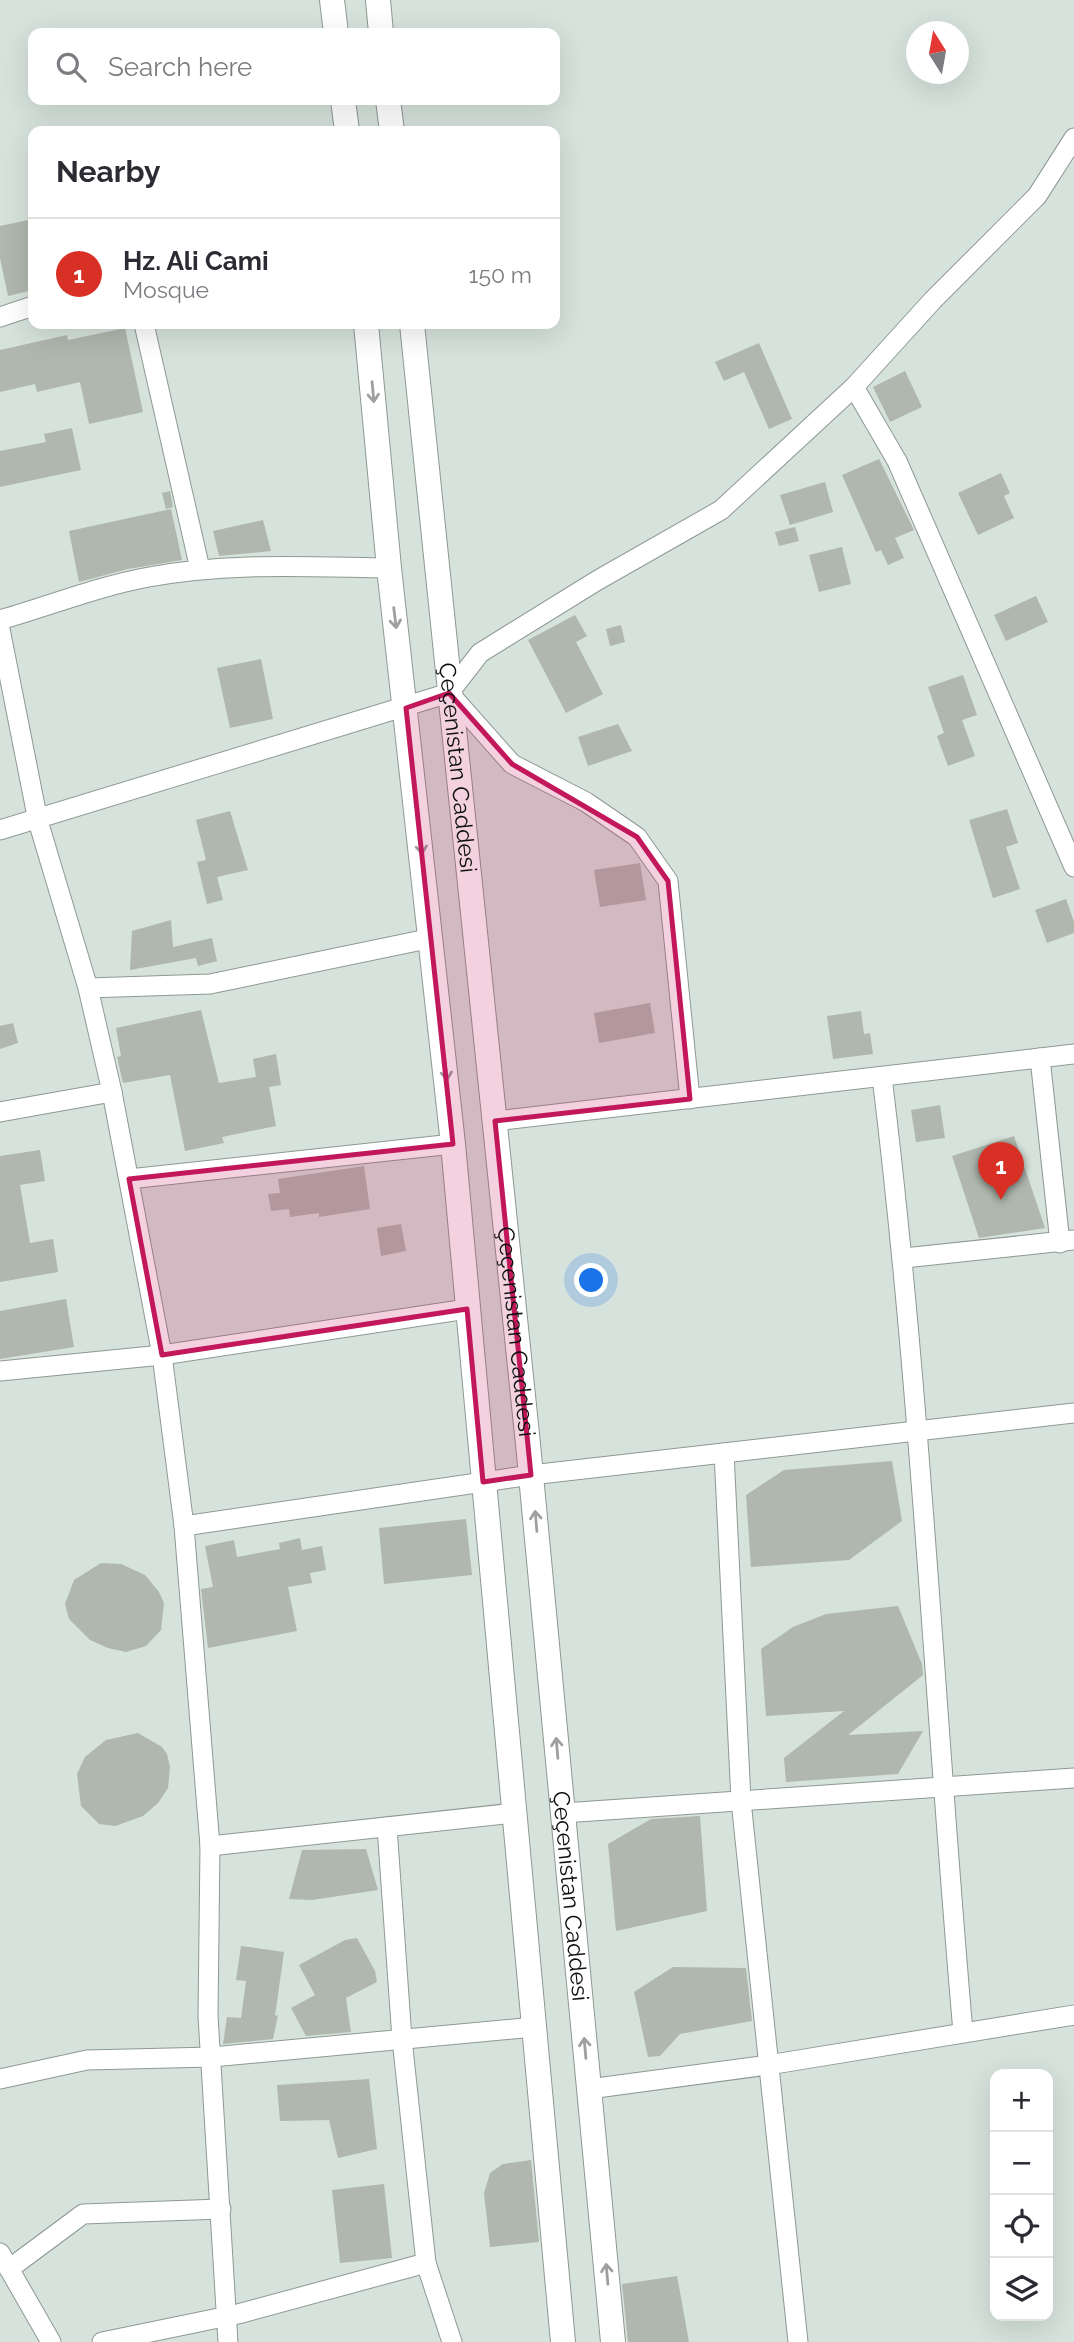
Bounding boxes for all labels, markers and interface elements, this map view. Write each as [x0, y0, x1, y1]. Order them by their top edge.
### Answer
north arrow [906, 21, 969, 84]
search box [28, 28, 560, 105]
icon: search [52, 48, 90, 86]
text: Search here [108, 52, 252, 82]
text: Nearby [56, 154, 160, 189]
text: Hz. Ali Cami [123, 246, 269, 276]
text: 1 [73, 261, 85, 288]
text: 150 m [469, 261, 532, 288]
text: Mosque [123, 276, 209, 303]
one-way arrow [367, 380, 380, 403]
one-way arrow [389, 606, 402, 629]
street label: Çeçenistan Caddesi [434, 661, 483, 874]
one-way arrow [415, 832, 428, 855]
one-way arrow [439, 1058, 452, 1081]
pin: 1 [978, 1142, 1024, 1200]
street label: Çeçenistan Caddesi [493, 1225, 541, 1438]
your location [574, 1263, 608, 1297]
one-way arrow [529, 1511, 542, 1533]
one-way arrow [550, 1737, 563, 1760]
street label: Çeçenistan Caddesi [548, 1790, 595, 2002]
one-way arrow [579, 2037, 592, 2059]
map controls [990, 2069, 1053, 2321]
button: + [990, 2069, 1053, 2132]
button: − [990, 2132, 1053, 2195]
button: locate [990, 2195, 1053, 2258]
button: layers [990, 2258, 1053, 2321]
one-way arrow [600, 2263, 613, 2286]

